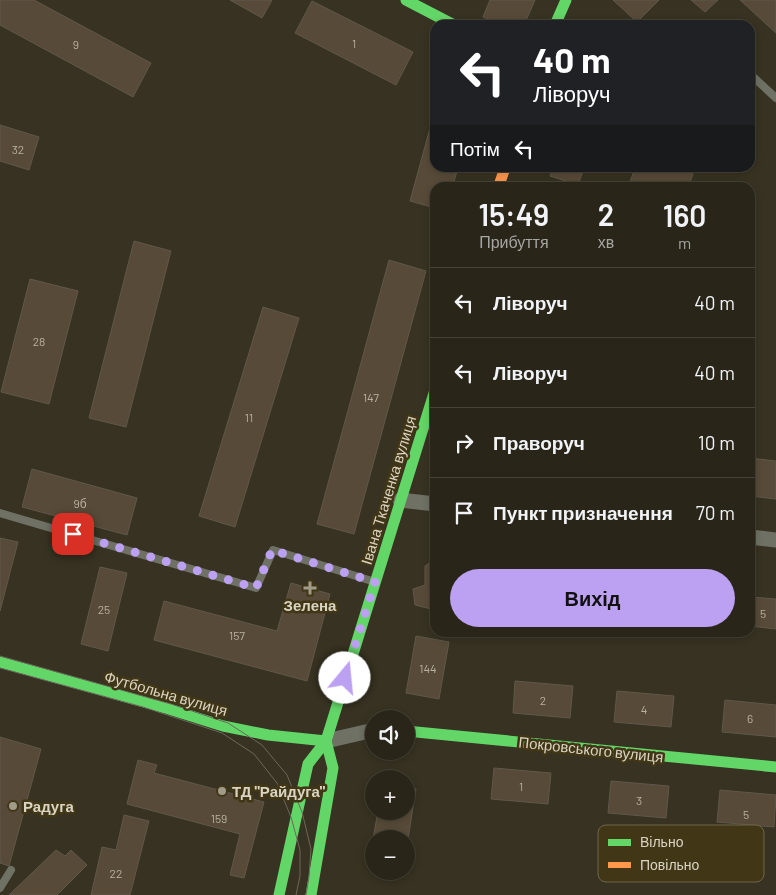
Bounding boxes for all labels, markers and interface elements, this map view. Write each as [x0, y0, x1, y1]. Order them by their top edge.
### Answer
house number: 1 [352, 36, 356, 50]
house number: 9 [73, 37, 79, 51]
text: 40 m [533, 38, 610, 80]
icon: left [450, 40, 515, 105]
text: Ліворуч [533, 80, 610, 106]
icon: left [510, 135, 538, 163]
text: Потім [450, 137, 500, 160]
house number: 32 [12, 142, 24, 156]
text: 15:49 [479, 196, 549, 232]
text: 2 [598, 196, 614, 232]
text: 160 [663, 197, 706, 233]
text: Прибуття [479, 232, 549, 251]
text: хв [598, 232, 614, 251]
text: m [678, 233, 691, 252]
icon: left [450, 289, 478, 317]
text: Ліворуч [493, 291, 568, 314]
text: 40 m [694, 291, 735, 314]
house number: 28 [33, 334, 45, 348]
icon: left [450, 359, 478, 387]
text: Ліворуч [493, 361, 568, 384]
text: 40 m [694, 361, 735, 384]
house number: 147 [363, 390, 379, 404]
house number: 11 [245, 410, 253, 424]
street label: Івана Ткаченка вулиця [357, 413, 419, 567]
icon: right [450, 429, 478, 457]
text: Праворуч [493, 431, 585, 454]
text: 10 m [698, 431, 735, 454]
house number: 9б [73, 496, 87, 510]
icon: arrive [450, 499, 478, 527]
text: Пункт призначення [493, 501, 673, 524]
text: 70 m [696, 501, 735, 524]
pin [52, 513, 94, 555]
icon: arrive [59, 520, 87, 548]
button: Вихід [450, 569, 735, 627]
marker: Зелена [304, 582, 316, 594]
place label: Зелена [284, 596, 337, 614]
house number: 25 [98, 602, 110, 616]
house number: 5 [760, 606, 766, 620]
house number: 157 [229, 628, 245, 642]
position arrow [318, 651, 370, 703]
house number: 144 [419, 661, 437, 675]
street label: Футбольна вулиця [102, 667, 230, 719]
house number: 2 [540, 693, 546, 707]
house number: 4 [641, 702, 647, 716]
map controls [365, 710, 415, 880]
button: sound [365, 710, 415, 760]
house number: 6 [747, 711, 753, 725]
street label: Покровського вулиця [518, 732, 664, 766]
button: + [365, 770, 415, 820]
house number: 1 [519, 779, 523, 793]
place label: ТД "Райдуга" [232, 782, 326, 800]
marker: ТД "Райдуга" [216, 785, 228, 797]
house number: 3 [636, 793, 642, 807]
place label: Радуга [23, 797, 74, 815]
marker: Радуга [7, 800, 19, 812]
house number: 5 [743, 807, 749, 821]
house number: 159 [211, 811, 227, 825]
legend [598, 825, 764, 882]
button: − [365, 830, 415, 880]
text: Вільно [640, 833, 684, 850]
text: Повільно [640, 856, 700, 873]
house number: 22 [110, 866, 122, 880]

